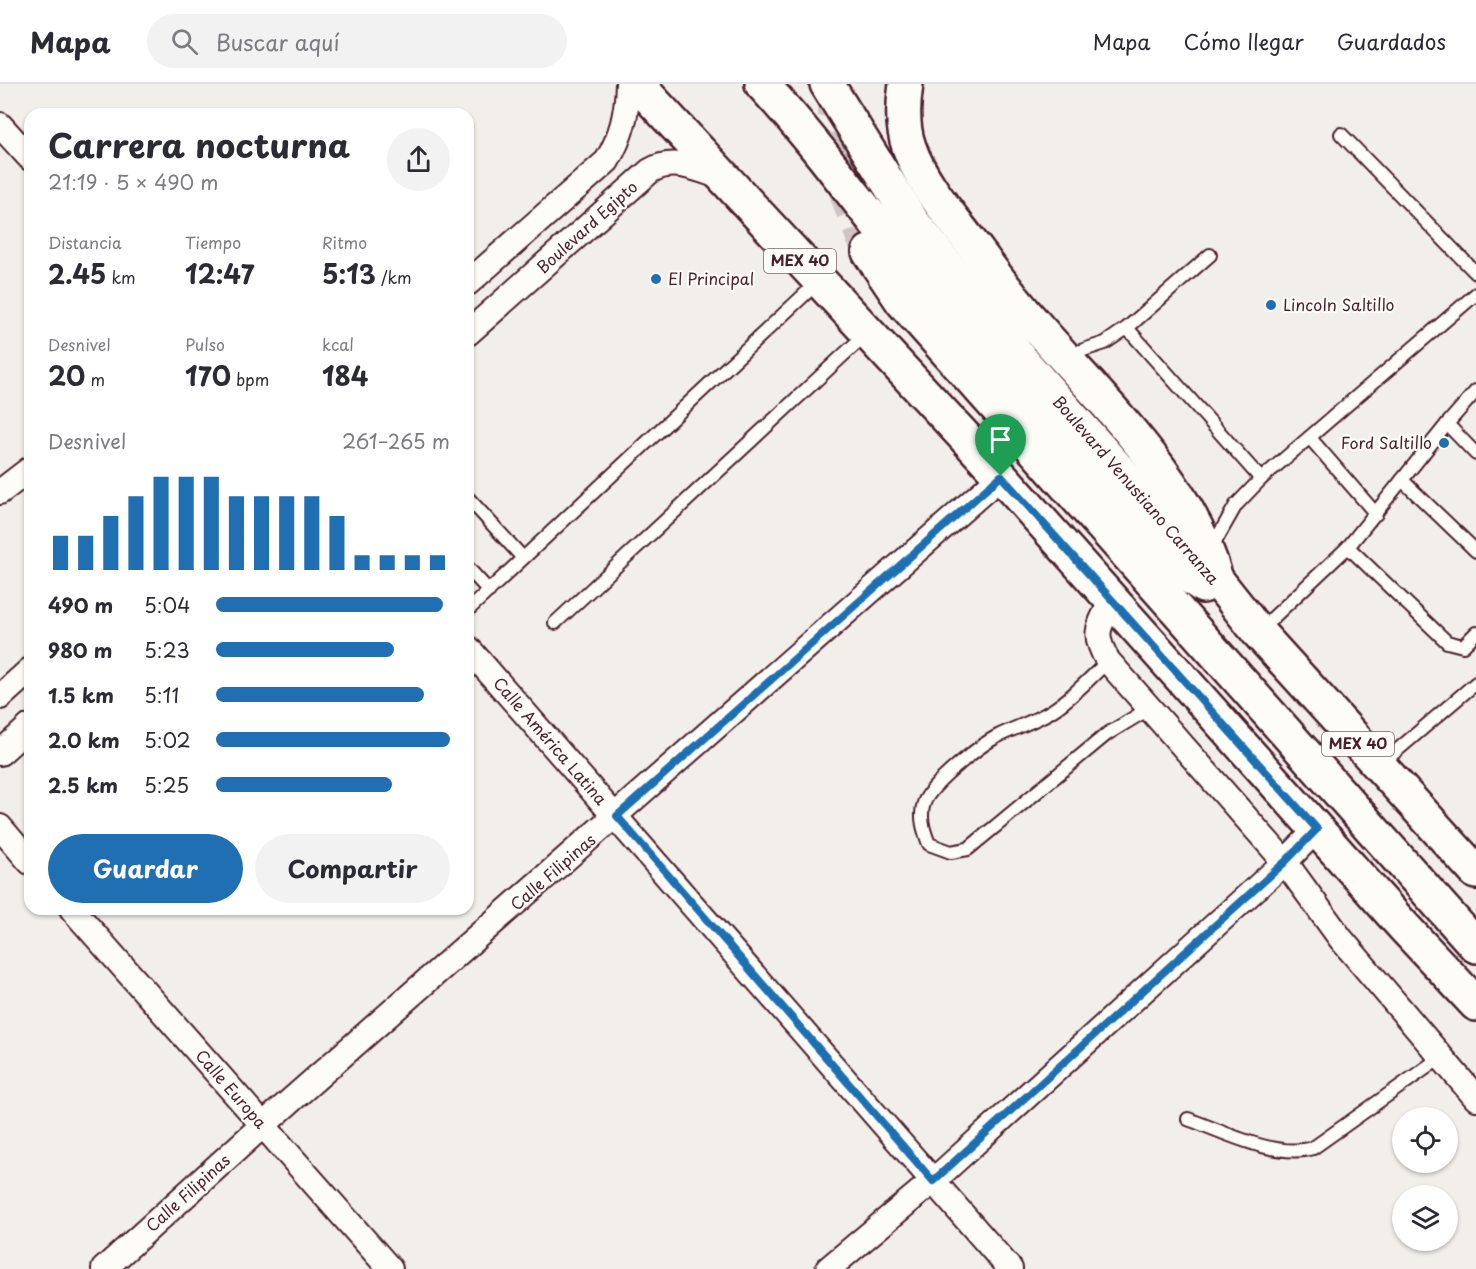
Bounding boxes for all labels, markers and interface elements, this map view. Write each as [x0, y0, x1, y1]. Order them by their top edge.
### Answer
search box [147, 14, 567, 68]
text: Mapa [30, 20, 111, 63]
icon: search [168, 25, 201, 58]
text: Buscar aquí [216, 25, 340, 58]
text: Mapa [1093, 25, 1151, 57]
text: Cómo llegar [1184, 25, 1304, 57]
text: Guardados [1337, 25, 1446, 57]
text: Carrera nocturna [48, 119, 350, 169]
button: share [387, 128, 450, 191]
text: 21:19 · 5 × 490 m [48, 167, 218, 197]
street label: Boulevard Egipto [531, 174, 642, 278]
text: Distancia [48, 230, 122, 254]
text: Tiempo [185, 230, 241, 254]
text: Ritmo [322, 230, 367, 254]
road number: MEX 40 [764, 249, 836, 273]
text: 2.45 [48, 254, 106, 293]
text: 12:47 [185, 254, 254, 293]
text: 5:13 [322, 254, 376, 293]
text: km [106, 265, 136, 289]
text: /km [376, 265, 412, 289]
place label: El Principal [668, 266, 754, 290]
marker: El Principal [649, 272, 663, 286]
place label: Lincoln Saltillo [1283, 292, 1395, 316]
marker: Lincoln Saltillo [1264, 298, 1278, 312]
text: Desnivel [48, 332, 110, 356]
text: Pulso [185, 332, 225, 356]
text: kcal [322, 332, 354, 356]
text: 20 [48, 356, 85, 395]
text: 170 [185, 356, 231, 395]
text: 184 [322, 356, 368, 395]
text: m [85, 367, 105, 391]
text: bpm [231, 367, 269, 391]
street label: Boulevard Venustiano Carranza [1048, 390, 1226, 589]
pin [975, 414, 1026, 476]
icon: arrive [984, 423, 1017, 456]
text: Desnivel [48, 426, 126, 456]
text: 261–265 m [342, 426, 450, 456]
place label: Ford Saltillo [1341, 430, 1432, 454]
marker: Ford Saltillo [1437, 436, 1451, 450]
text: 490 m [48, 590, 113, 620]
text: 5:04 [144, 590, 190, 620]
text: 980 m [48, 635, 112, 665]
text: 5:23 [144, 635, 190, 665]
street label: Calle América Latina [488, 671, 613, 810]
text: 1.5 km [48, 680, 114, 710]
text: 5:11 [144, 680, 179, 710]
text: 2.0 km [48, 725, 120, 755]
text: 5:02 [144, 725, 191, 755]
road number: MEX 40 [1322, 732, 1394, 756]
text: 2.5 km [48, 770, 118, 800]
text: 5:25 [144, 770, 189, 800]
street label: Calle Filipinas [504, 827, 600, 915]
button: Guardar [48, 834, 243, 903]
button: Compartir [255, 834, 450, 903]
street label: Calle Europa [191, 1044, 273, 1133]
map controls [1392, 1107, 1458, 1251]
button: locate [1392, 1107, 1458, 1173]
street label: Calle Filipinas [140, 1148, 235, 1237]
button: layers [1392, 1185, 1458, 1251]

